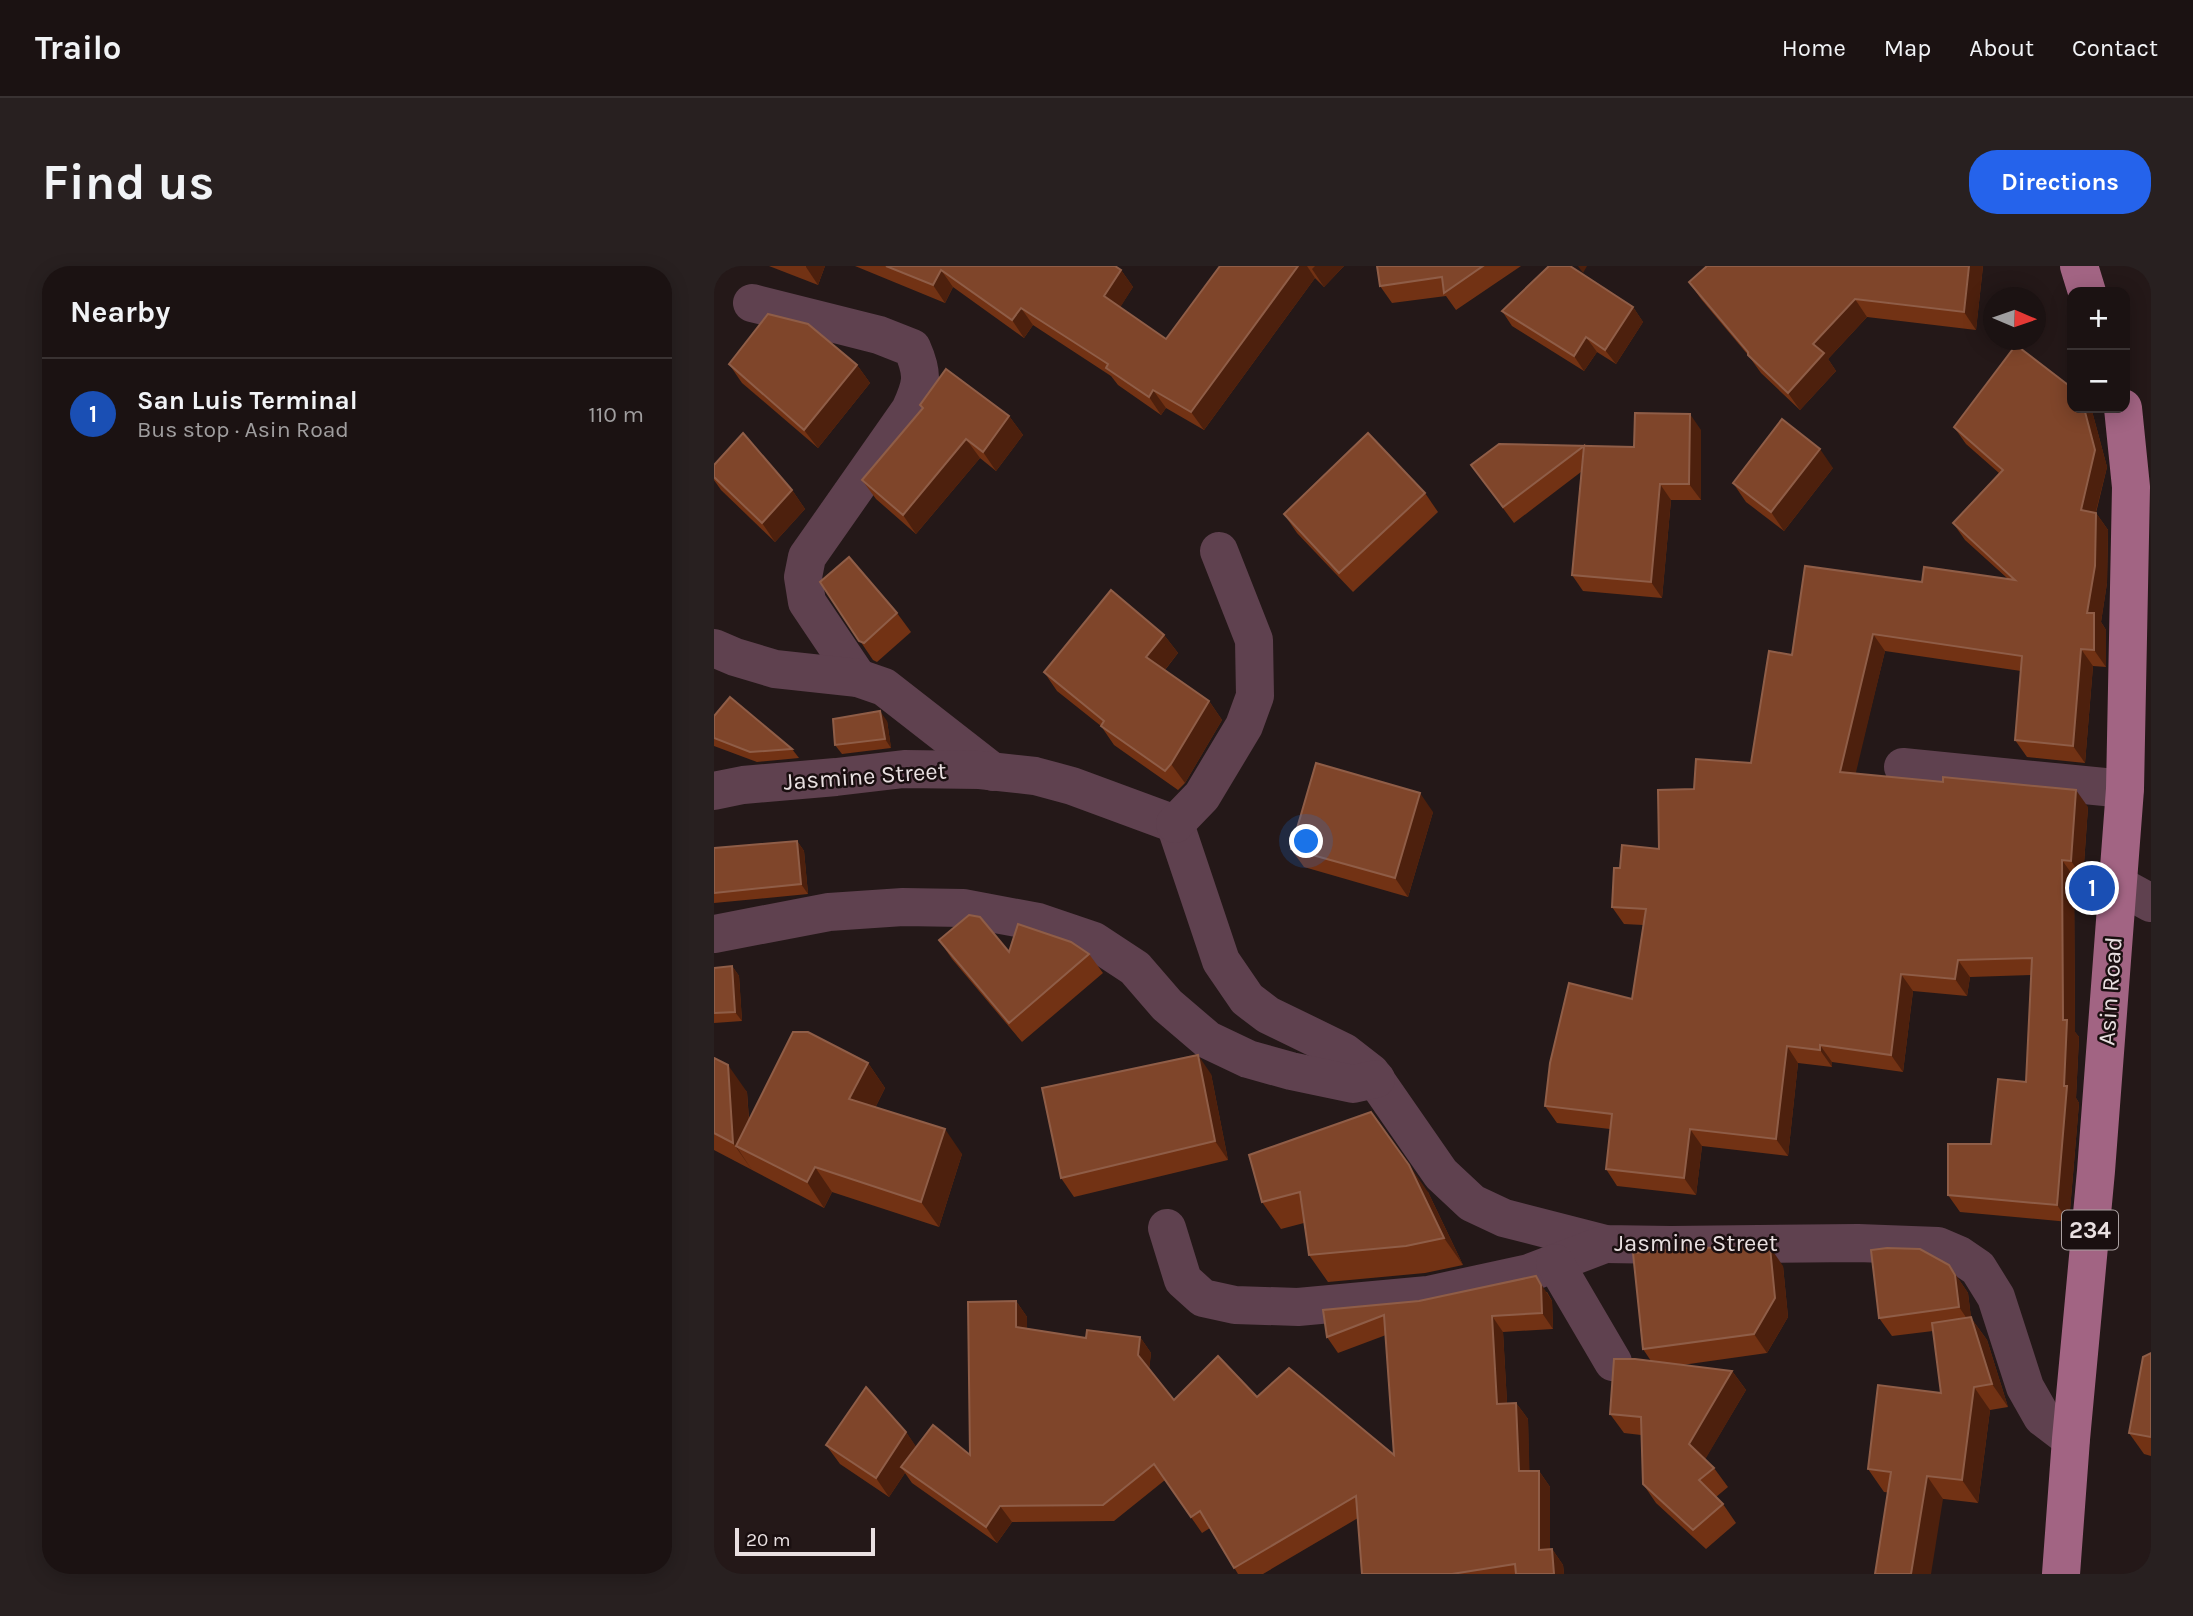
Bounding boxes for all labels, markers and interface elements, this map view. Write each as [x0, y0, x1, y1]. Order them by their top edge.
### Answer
text: Trailo [35, 29, 122, 67]
text: Home [1782, 34, 1846, 62]
text: Map [1884, 34, 1931, 62]
text: About [1969, 34, 2034, 62]
text: Contact [2072, 34, 2158, 62]
button: Directions [1969, 150, 2151, 214]
text: Find us [42, 154, 214, 211]
north arrow [1983, 287, 2046, 350]
map controls [2067, 287, 2130, 413]
button: + [2067, 287, 2130, 350]
text: Nearby [70, 294, 170, 330]
button: − [2067, 350, 2130, 413]
text: San Luis Terminal [137, 385, 358, 416]
text: 1 [89, 401, 97, 428]
text: 110 m [588, 401, 644, 428]
text: Bus stop · Asin Road [137, 416, 349, 443]
street label: Jasmine Street [782, 756, 948, 796]
your location [1289, 824, 1323, 858]
pin: 1 [2069, 862, 2115, 914]
street label: Asin Road [2092, 936, 2128, 1046]
road number: 234 [2062, 1211, 2118, 1250]
street label: Jasmine Street [1614, 1229, 1778, 1257]
scale bar [735, 1525, 875, 1557]
text: 20 m [746, 1529, 791, 1551]

